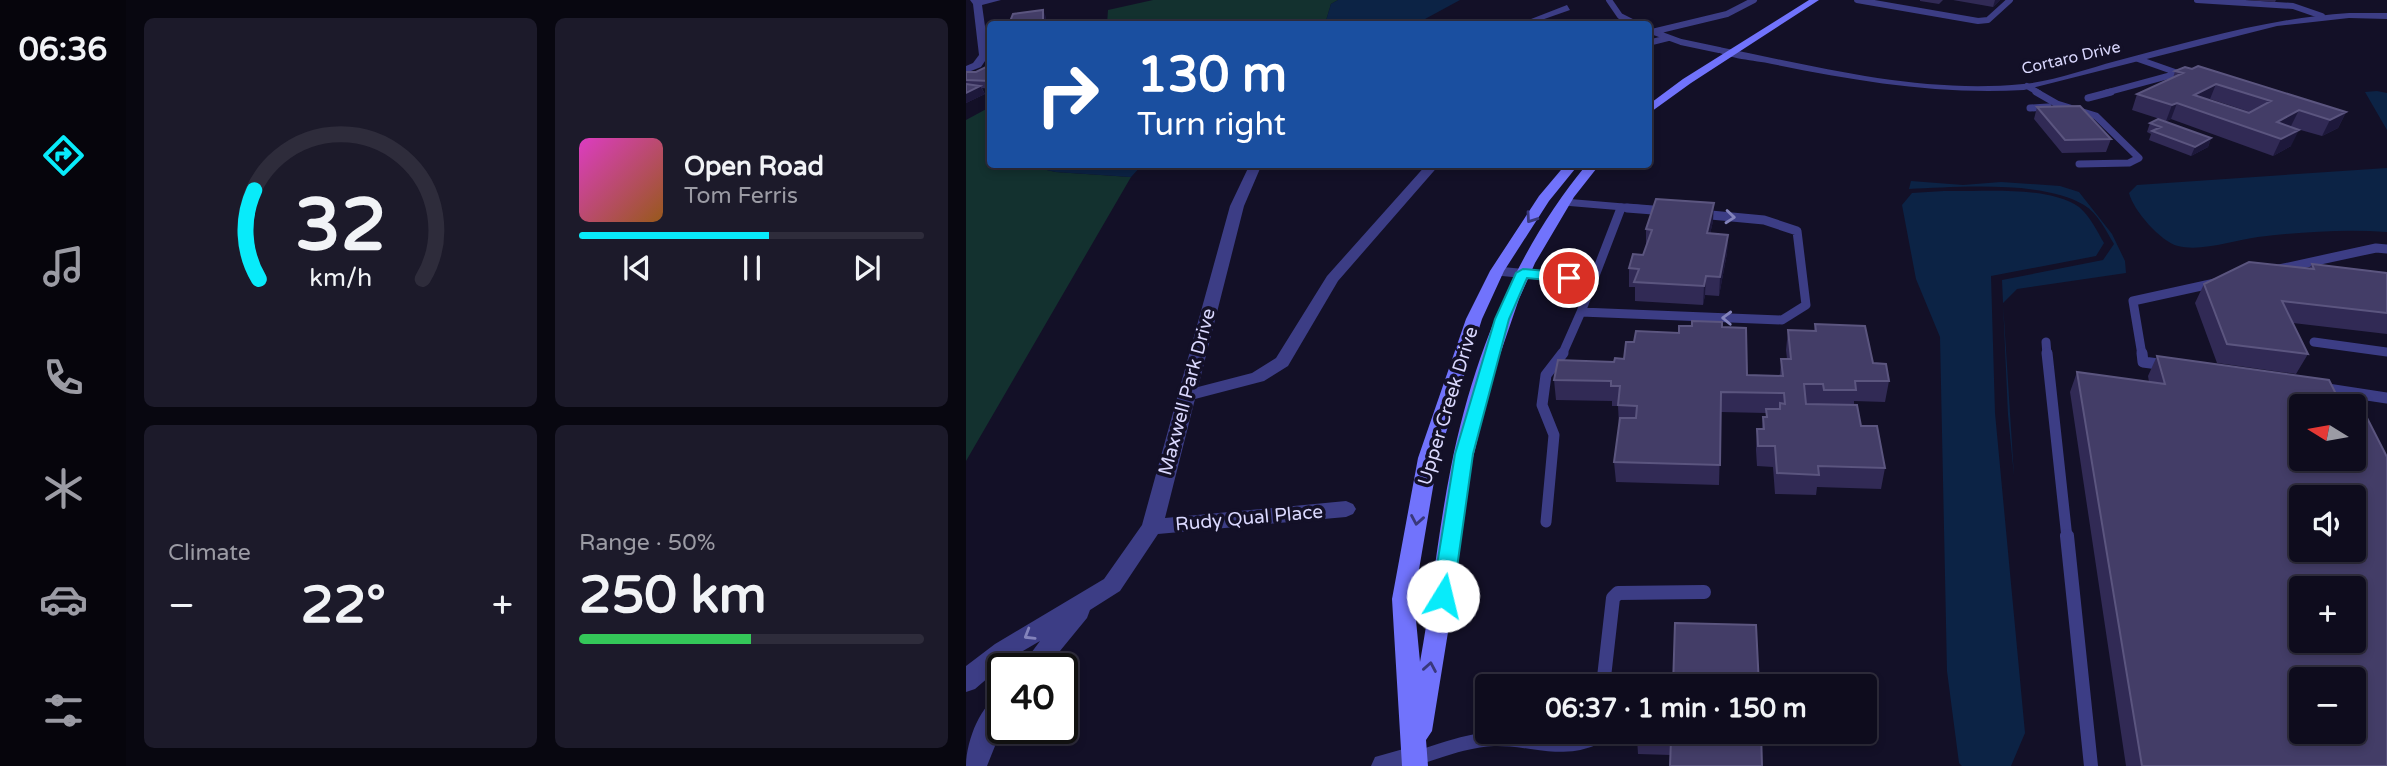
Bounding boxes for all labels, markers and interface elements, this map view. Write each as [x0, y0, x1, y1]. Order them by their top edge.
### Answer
text: 06:36 [19, 31, 107, 69]
street label: Cortaro Drive [2020, 37, 2122, 79]
text: 130 m [1137, 46, 1287, 105]
icon: right [1022, 49, 1113, 140]
text: Turn right [1137, 106, 1286, 144]
icon: directions [39, 131, 88, 180]
text: Open Road [684, 151, 824, 182]
text: 32 [295, 182, 386, 270]
text: Tom Ferris [684, 182, 798, 210]
one-way arrow [1725, 209, 1736, 224]
one-way arrow [1527, 210, 1539, 223]
icon: music [39, 242, 88, 291]
pin [1539, 248, 1599, 308]
icon: previous [618, 249, 656, 287]
icon: pause [733, 249, 771, 287]
icon: next [848, 249, 886, 287]
icon: arrive [1550, 259, 1588, 297]
text: km/h [309, 263, 372, 293]
street label: Maxwell Park Drive [1154, 306, 1220, 478]
one-way arrow [1721, 310, 1732, 325]
street label: Upper Creek Drive [1413, 324, 1483, 488]
icon: phone [39, 353, 88, 402]
north arrow [2289, 394, 2366, 471]
map controls [2289, 394, 2366, 744]
icon: climate [39, 464, 88, 513]
button: sound [2289, 485, 2366, 562]
street label: Rudy Qual Place [1174, 501, 1324, 535]
one-way arrow [1410, 514, 1425, 526]
text: Range · 50% [579, 529, 715, 557]
text: Climate [168, 539, 251, 567]
position arrow [1406, 559, 1480, 633]
text: 250 km [579, 564, 767, 627]
text: 22° [301, 574, 386, 637]
icon: car [39, 575, 88, 624]
button: + [2289, 576, 2366, 653]
text: − [168, 583, 195, 629]
text: + [492, 583, 513, 629]
one-way arrow [1024, 627, 1037, 640]
speed limit sign: 40 [987, 653, 1078, 744]
one-way arrow [1422, 661, 1437, 673]
button: − [2289, 667, 2366, 744]
icon: filters [39, 686, 88, 735]
text: 06:37 · 1 min · 150 m [1545, 693, 1807, 724]

